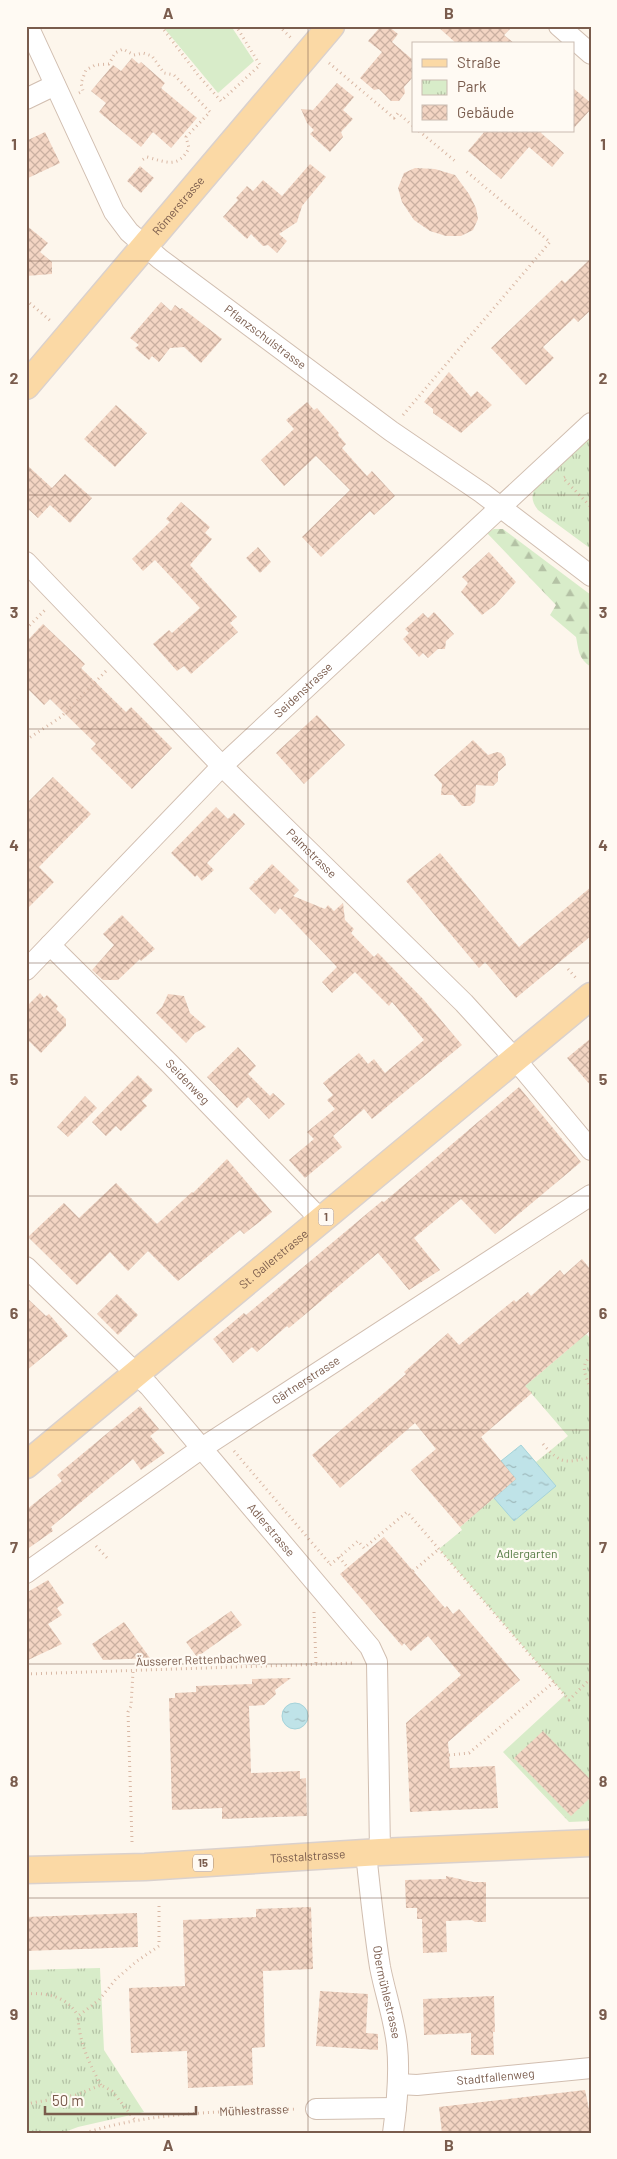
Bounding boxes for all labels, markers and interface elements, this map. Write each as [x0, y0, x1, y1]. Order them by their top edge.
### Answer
text: A [163, 3, 174, 22]
text: B [444, 3, 454, 22]
legend [412, 42, 574, 132]
text: Straße [457, 53, 501, 71]
text: Park [457, 77, 487, 95]
text: Gebäude [457, 103, 514, 121]
text: 1 [11, 134, 17, 153]
text: 1 [600, 134, 606, 153]
street label: Römerstrasse [149, 173, 207, 238]
street label: Pflanzschulstrasse [222, 301, 309, 371]
text: 2 [10, 368, 19, 387]
text: 2 [599, 368, 608, 387]
text: 3 [10, 602, 18, 621]
text: 3 [599, 602, 607, 621]
street label: Seidenstrasse [271, 659, 335, 720]
street label: Palmstrasse [284, 825, 340, 880]
text: 4 [9, 835, 19, 854]
text: 4 [598, 835, 608, 854]
street label: Seidenweg [163, 1056, 213, 1107]
text: 5 [10, 1069, 19, 1088]
text: 5 [599, 1069, 608, 1088]
road number: 1 [318, 1208, 334, 1226]
street label: St. Gallerstrasse [236, 1226, 310, 1291]
text: 6 [10, 1303, 19, 1322]
text: 6 [599, 1303, 608, 1322]
street label: Gärtnerstrasse [269, 1352, 342, 1407]
street label: Adlerstrasse [245, 1500, 298, 1559]
text: 7 [10, 1537, 18, 1556]
text: 7 [599, 1537, 607, 1556]
park label: Adlergarten [496, 1546, 558, 1560]
street label: Äusserer Rettenbachweg [135, 1650, 266, 1668]
text: 8 [10, 1771, 19, 1790]
text: 8 [599, 1771, 608, 1790]
street label: Tösstalstrasse [269, 1846, 346, 1865]
road number: 15 [193, 1855, 213, 1872]
street label: Obermühlestrasse [371, 1945, 404, 2040]
text: 9 [10, 2004, 18, 2023]
text: 9 [599, 2004, 607, 2023]
street label: Stadtfallenweg [456, 2066, 535, 2087]
scale bar [45, 2084, 196, 2116]
text: 50 m [52, 2091, 84, 2109]
street label: Mühlestrasse [219, 2101, 289, 2118]
text: A [163, 2135, 174, 2154]
text: B [444, 2135, 454, 2154]

